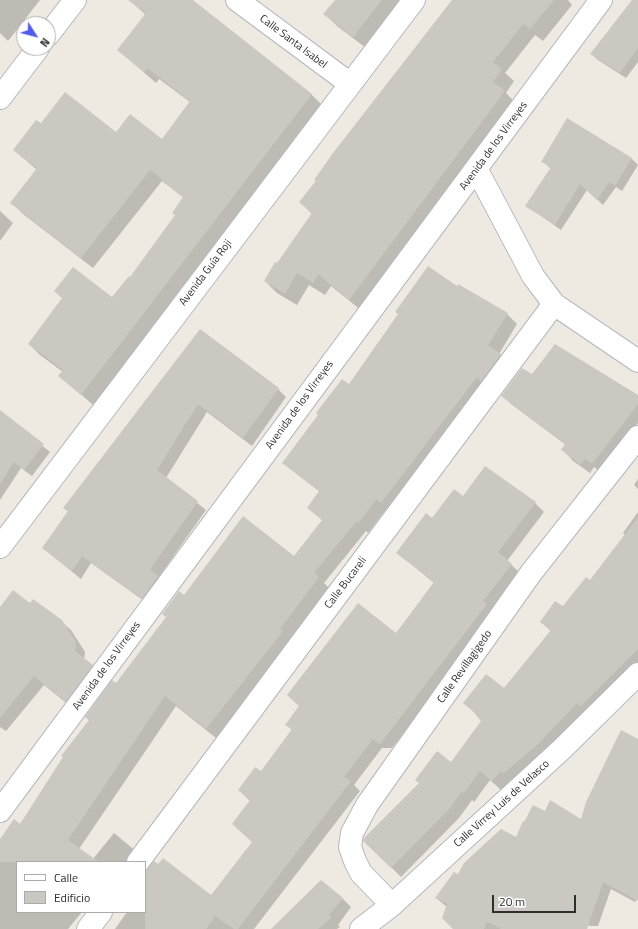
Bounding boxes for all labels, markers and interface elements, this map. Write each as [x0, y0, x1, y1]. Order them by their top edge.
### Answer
street label: Calle Santa Isabel [257, 12, 329, 72]
north arrow [16, 16, 56, 56]
text: N [36, 35, 54, 50]
street label: Avenida de los Virreyes [457, 99, 531, 193]
street label: Avenida Guía Roji [177, 237, 235, 309]
street label: Avenida de los Virreyes [263, 358, 337, 452]
street label: Calle Bucareli [322, 554, 370, 612]
street label: Avenida de los Virreyes [70, 619, 144, 713]
street label: Calle Revillagigedo [435, 628, 495, 706]
street label: Calle Virrey Luis de Velasco [451, 758, 553, 850]
legend [16, 861, 146, 913]
text: Calle [54, 868, 78, 887]
scale bar [494, 887, 578, 913]
text: Edificio [54, 888, 90, 907]
text: 20 m [499, 892, 525, 911]

